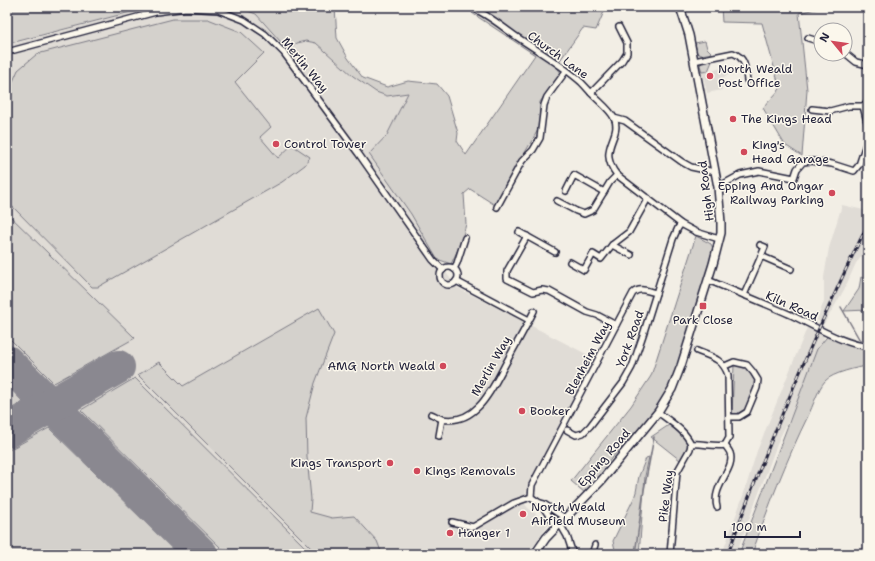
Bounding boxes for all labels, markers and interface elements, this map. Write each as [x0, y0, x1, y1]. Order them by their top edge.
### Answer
north arrow [813, 22, 853, 62]
street label: Church Lane [524, 27, 592, 83]
text: N [816, 30, 834, 45]
street label: Merlin Way [278, 34, 332, 96]
place label: North Weald Post Office [718, 61, 793, 91]
marker: North Weald Post Office [705, 71, 715, 81]
place label: The Kings Head [741, 111, 832, 127]
marker: The Kings Head [728, 114, 738, 124]
place label: Control Tower [284, 136, 367, 152]
place label: King's Head Garage [752, 137, 829, 167]
marker: Control Tower [271, 139, 281, 149]
marker: King's Head Garage [739, 147, 749, 157]
street label: High Road [694, 159, 718, 222]
place label: Epping And Ongar Railway Parking [718, 178, 824, 208]
marker: Epping And Ongar Railway Parking [827, 188, 837, 198]
street label: Kiln Road [763, 287, 821, 325]
marker: Park Close [698, 301, 708, 311]
street label: York Road [612, 308, 648, 370]
place label: Park Close [673, 312, 733, 328]
street label: Blenheim Way [562, 318, 614, 398]
street label: Merlin Way [467, 333, 515, 399]
place label: AMG North Weald [327, 358, 435, 374]
marker: AMG North Weald [438, 361, 448, 371]
place label: Booker [530, 403, 570, 419]
marker: Booker [517, 406, 527, 416]
street label: Epping Road [574, 425, 634, 491]
place label: Kings Transport [290, 455, 382, 471]
marker: Kings Transport [385, 458, 395, 468]
place label: Kings Removals [425, 463, 516, 479]
marker: Kings Removals [412, 466, 422, 476]
street label: Pike Way [655, 469, 677, 523]
place label: North Weald Airfield Museum [531, 499, 626, 529]
marker: North Weald Airfield Museum [518, 509, 528, 519]
scale bar [725, 513, 800, 539]
text: 100 m [731, 519, 767, 535]
place label: Hanger 1 [458, 525, 510, 541]
marker: Hanger 1 [445, 528, 455, 538]

